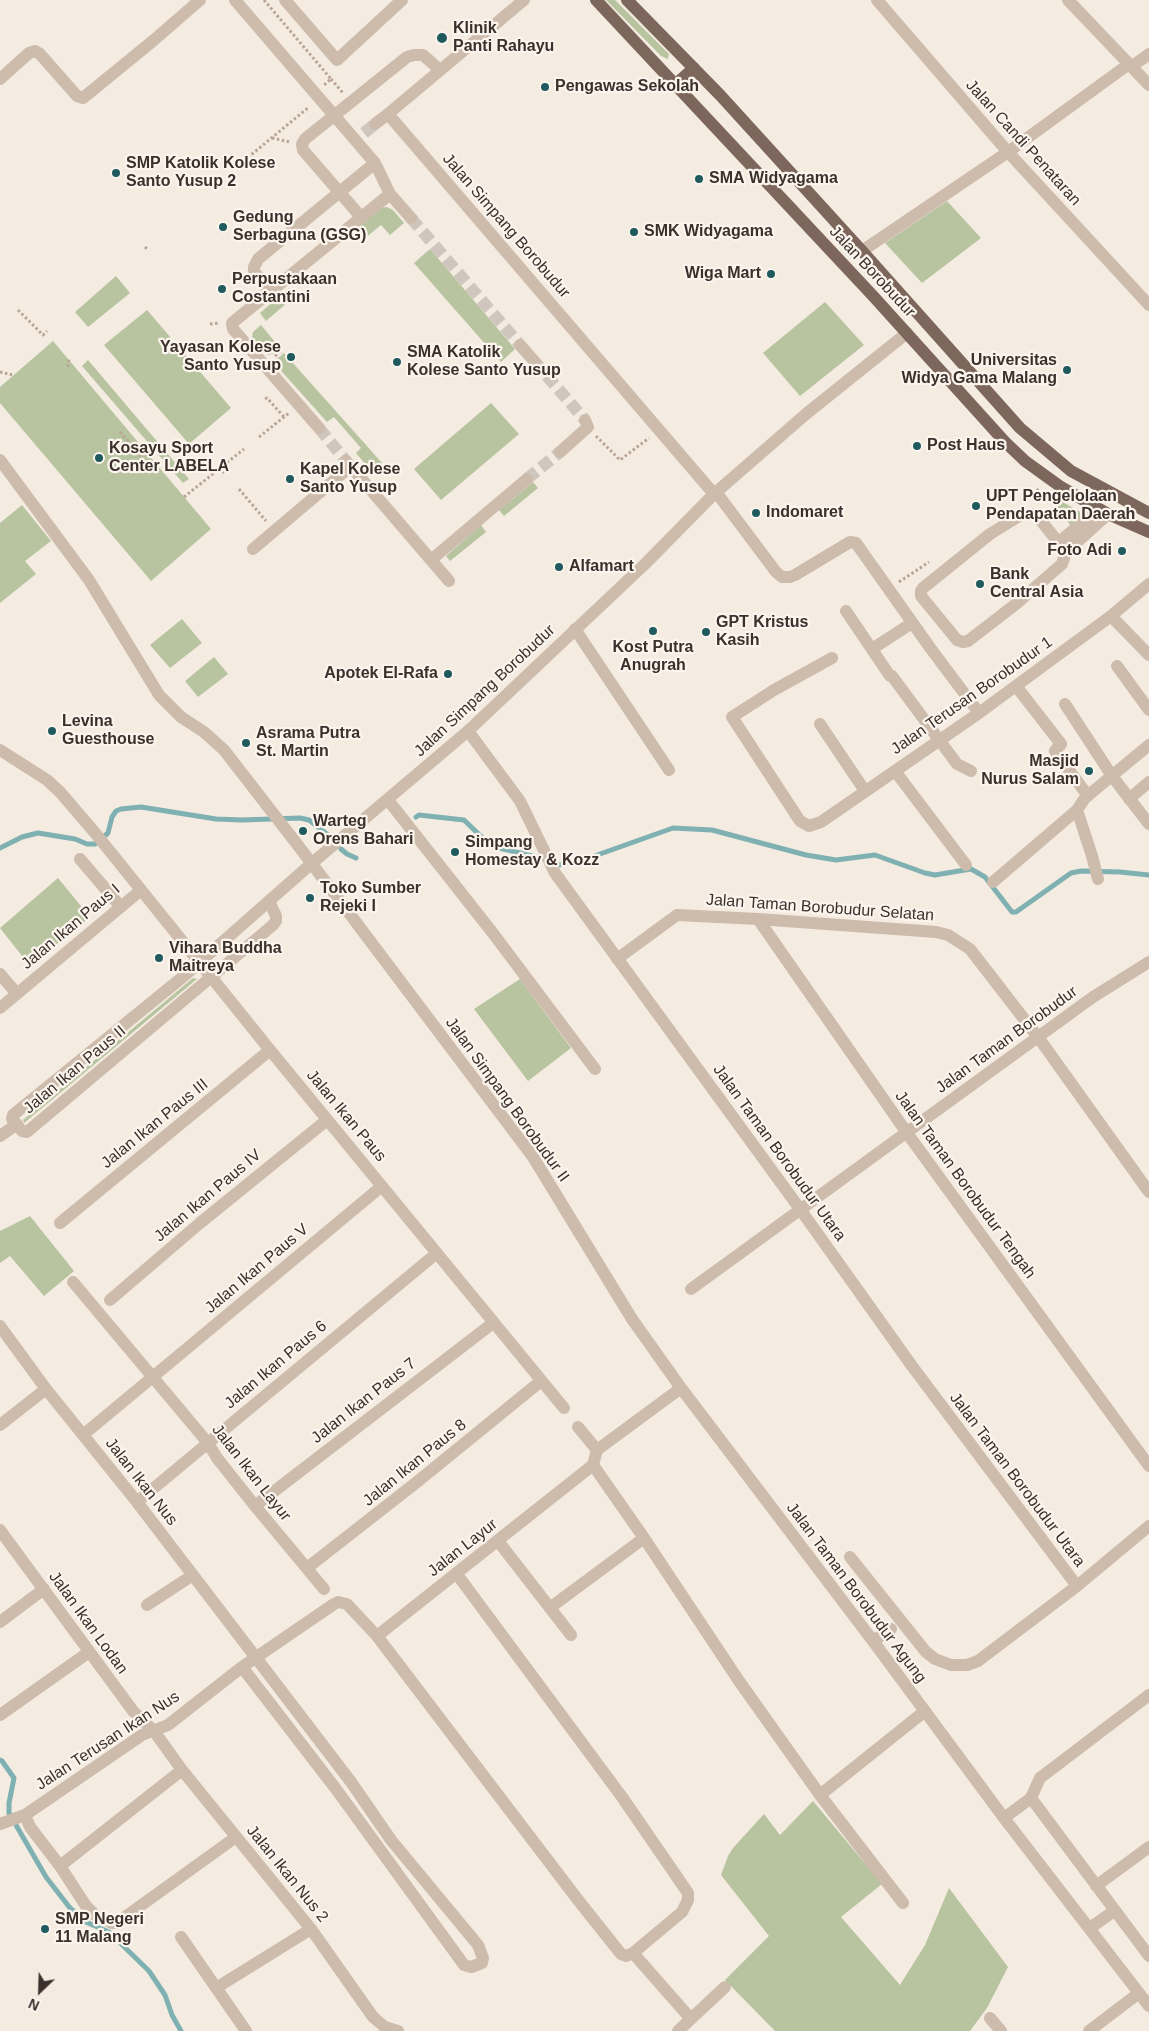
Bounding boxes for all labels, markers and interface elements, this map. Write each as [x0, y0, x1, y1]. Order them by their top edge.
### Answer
place label: Klinik Panti Rahayu [453, 19, 554, 57]
marker: Klinik Panti Rahayu [435, 31, 449, 45]
street label: Jalan Candi Penataran [961, 76, 1085, 210]
place label: Pengawas Sekolah [555, 77, 699, 97]
marker: Pengawas Sekolah [539, 81, 551, 93]
street label: Jalan Simpang Borobudur [438, 150, 574, 302]
place label: SMP Katolik Kolese Santo Yusup 2 [126, 154, 275, 192]
marker: SMP Katolik Kolese Santo Yusup 2 [110, 167, 122, 179]
place label: SMA Widyagama [709, 169, 838, 189]
marker: SMA Widyagama [693, 173, 705, 185]
place label: Gedung Serbaguna (GSG) [233, 208, 366, 246]
marker: Gedung Serbaguna (GSG) [217, 221, 229, 233]
place label: SMK Widyagama [644, 222, 773, 242]
street label: Jalan Borobudur [825, 223, 919, 321]
marker: SMK Widyagama [628, 226, 640, 238]
place label: Wiga Mart [685, 264, 761, 284]
marker: Wiga Mart [765, 268, 777, 280]
place label: Perpustakaan Costantini [232, 270, 337, 308]
marker: Perpustakaan Costantini [216, 283, 228, 295]
place label: Yayasan Kolese Santo Yusup [160, 338, 281, 376]
place label: SMA Katolik Kolese Santo Yusup [407, 343, 561, 381]
marker: Yayasan Kolese Santo Yusup [285, 351, 297, 363]
place label: Universitas Widya Gama Malang [902, 351, 1057, 389]
marker: SMA Katolik Kolese Santo Yusup [391, 356, 403, 368]
marker: Universitas Widya Gama Malang [1061, 364, 1073, 376]
place label: Post Haus [927, 436, 1005, 456]
place label: Kosayu Sport Center LABELA [109, 439, 229, 477]
marker: Post Haus [911, 440, 923, 452]
marker: Kosayu Sport Center LABELA [93, 452, 105, 464]
place label: Kapel Kolese Santo Yusup [300, 460, 400, 498]
marker: Kapel Kolese Santo Yusup [284, 473, 296, 485]
place label: UPT Pengelolaan Pendapatan Daerah [986, 487, 1135, 525]
marker: UPT Pengelolaan Pendapatan Daerah [970, 500, 982, 512]
place label: Indomaret [766, 503, 843, 523]
marker: Indomaret [750, 507, 762, 519]
place label: Foto Adi [1047, 541, 1112, 561]
marker: Foto Adi [1116, 545, 1128, 557]
place label: Alfamart [569, 557, 634, 577]
marker: Alfamart [553, 561, 565, 573]
place label: Bank Central Asia [990, 565, 1083, 603]
marker: Bank Central Asia [974, 578, 986, 590]
place label: GPT Kristus Kasih [716, 613, 808, 651]
street label: Jalan Simpang Borobudur [411, 621, 559, 761]
marker: Kost Putra Anugrah [647, 625, 659, 637]
marker: GPT Kristus Kasih [700, 626, 712, 638]
street label: Jalan Terusan Borobudur 1 [888, 633, 1056, 759]
place label: Kost Putra Anugrah [613, 638, 693, 676]
place label: Apotek El-Rafa [324, 664, 438, 684]
marker: Apotek El-Rafa [442, 668, 454, 680]
place label: Levina Guesthouse [62, 712, 154, 750]
place label: Asrama Putra St. Martin [256, 724, 360, 762]
marker: Levina Guesthouse [46, 725, 58, 737]
marker: Asrama Putra St. Martin [240, 737, 252, 749]
place label: Masjid Nurus Salam [981, 752, 1079, 790]
marker: Masjid Nurus Salam [1083, 765, 1095, 777]
place label: Warteg Orens Bahari [313, 812, 413, 850]
marker: Warteg Orens Bahari [297, 825, 309, 837]
place label: Simpang Homestay & Kozz [465, 833, 599, 871]
marker: Simpang Homestay & Kozz [449, 846, 461, 858]
place label: Toko Sumber Rejeki I [320, 879, 421, 917]
street label: Jalan Ikan Paus I [18, 880, 124, 974]
street label: Jalan Taman Borobudur Selatan [705, 890, 935, 926]
marker: Toko Sumber Rejeki I [304, 892, 316, 904]
place label: Vihara Buddha Maitreya [169, 939, 282, 977]
marker: Vihara Buddha Maitreya [153, 952, 165, 964]
street label: Jalan Taman Borobudur [933, 982, 1081, 1098]
street label: Jalan Simpang Borobudur II [441, 1014, 573, 1186]
street label: Jalan Ikan Paus II [20, 1022, 130, 1118]
street label: Jalan Taman Borobudur Utara [709, 1061, 849, 1245]
street label: Jalan Ikan Paus [302, 1066, 390, 1166]
street label: Jalan Ikan Paus III [98, 1075, 212, 1173]
street label: Jalan Taman Borobudur Tengah [891, 1088, 1039, 1282]
street label: Jalan Ikan Paus IV [151, 1146, 265, 1246]
street label: Jalan Ikan Paus V [201, 1220, 313, 1318]
street label: Jalan Ikan Paus 6 [221, 1317, 331, 1413]
street label: Jalan Ikan Paus 7 [308, 1354, 420, 1448]
street label: Jalan Taman Borobudur Utara [945, 1389, 1089, 1571]
street label: Jalan Ikan Paus 8 [360, 1416, 470, 1510]
street label: Jalan Ikan Layur [207, 1421, 295, 1525]
street label: Jalan Ikan Nus [101, 1434, 181, 1530]
street label: Jalan Taman Borobudur Agung [782, 1499, 930, 1687]
street label: Jalan Layur [424, 1515, 502, 1581]
street label: Jalan Ikan Lodan [44, 1568, 132, 1678]
street label: Jalan Terusan Ikan Nus [33, 1687, 183, 1795]
street label: Jalan Ikan Nus 2 [242, 1822, 332, 1926]
place label: SMP Negeri 11 Malang [55, 1910, 144, 1948]
marker: SMP Negeri 11 Malang [39, 1923, 51, 1935]
north arrow [15, 1966, 65, 2016]
text: N [26, 1995, 42, 2014]

